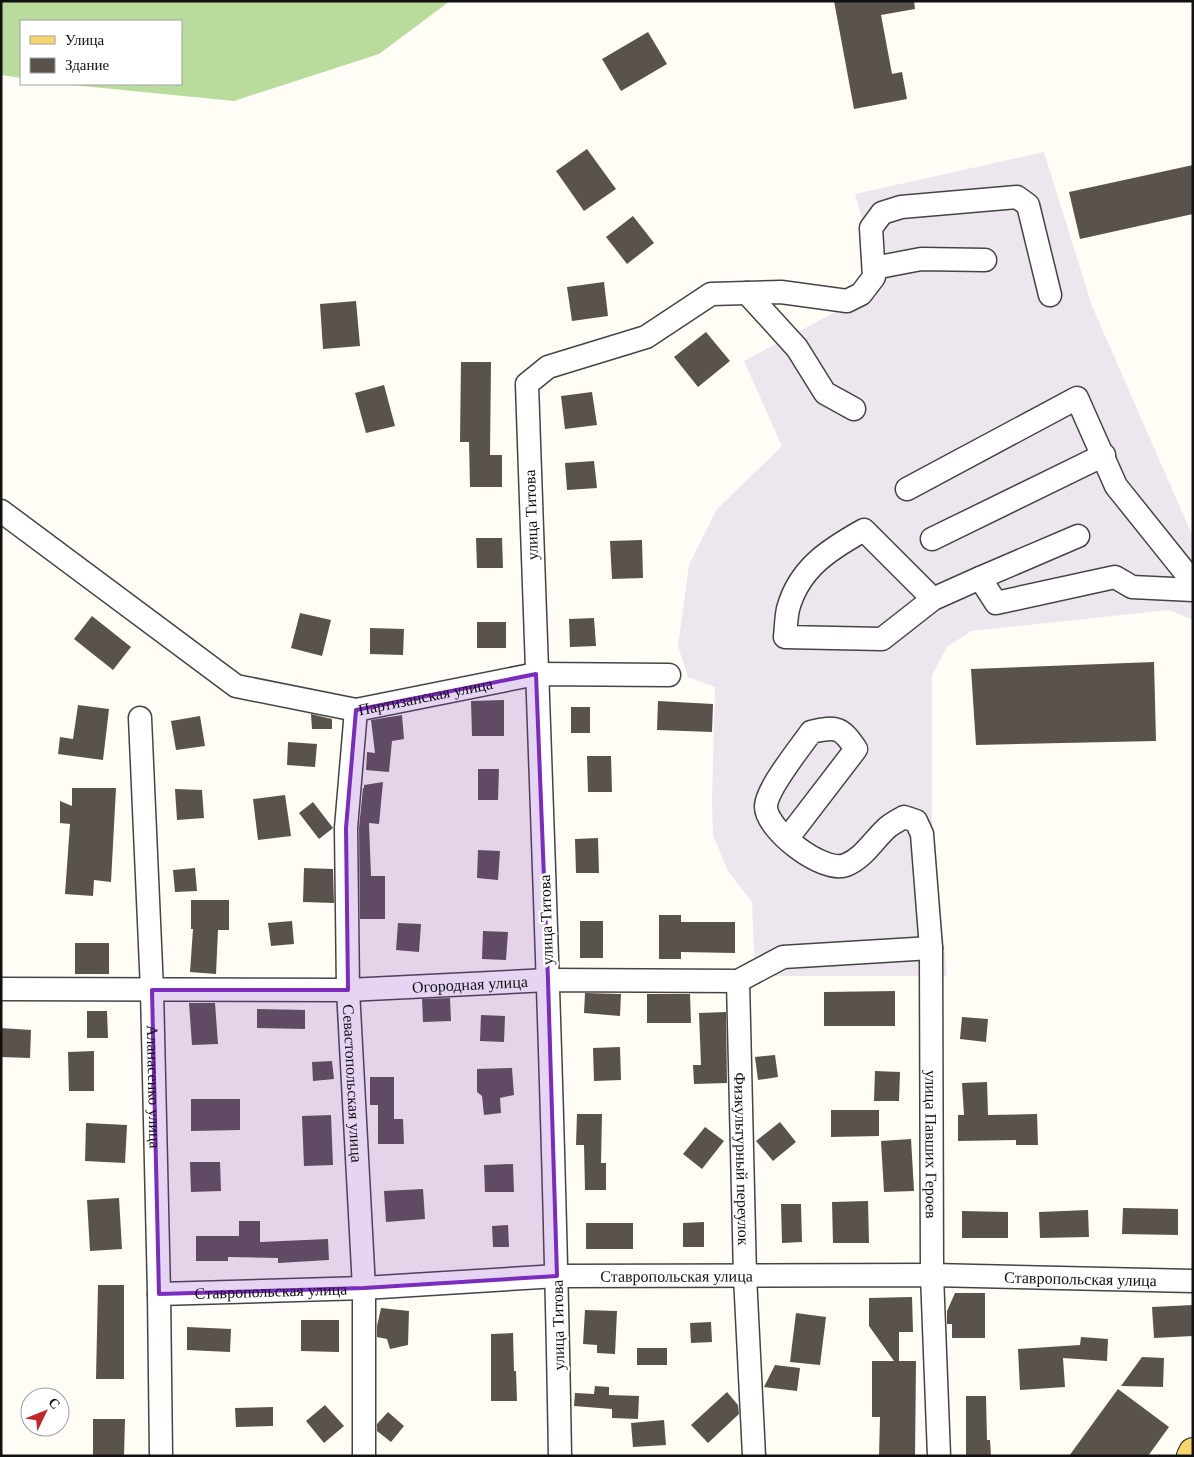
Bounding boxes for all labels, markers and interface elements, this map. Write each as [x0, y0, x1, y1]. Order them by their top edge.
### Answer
legend [20, 20, 182, 85]
text: Улица [65, 32, 104, 48]
text: Здание [65, 57, 109, 73]
street label: улица Титова [521, 469, 542, 561]
street label: Партизанская улица [357, 674, 494, 718]
street label: улица Титова [536, 874, 557, 966]
street label: Огородная улица [412, 973, 528, 995]
street label: Севастопольская улица [340, 1004, 366, 1163]
street label: Аланасенко улица [144, 1025, 164, 1149]
street label: улица Павших Героев [922, 1070, 940, 1219]
street label: Физкультурный переулок [732, 1072, 753, 1246]
street label: Ставропольская улица [600, 1267, 753, 1285]
street label: Ставропольская улица [1004, 1268, 1157, 1290]
street label: Ставропольская улица [194, 1280, 347, 1302]
street label: улица Титова [549, 1280, 568, 1370]
north arrow [20, 1387, 70, 1437]
text: С [45, 1395, 63, 1412]

